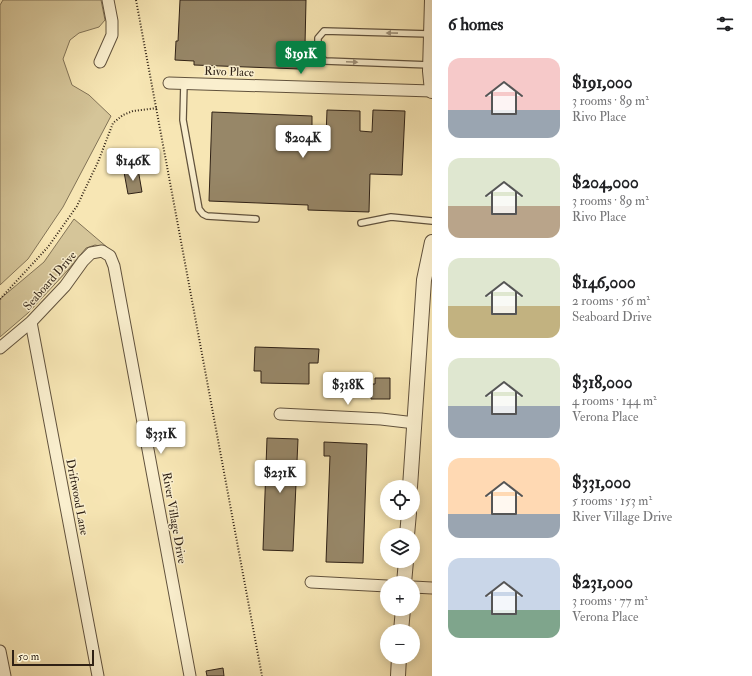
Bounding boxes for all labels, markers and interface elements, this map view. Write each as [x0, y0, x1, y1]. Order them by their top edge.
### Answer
icon: filters [714, 13, 736, 35]
text: 6 homes [448, 14, 503, 35]
one-way arrow [385, 30, 398, 36]
pin: $191K [273, 41, 329, 75]
text: $191K [285, 46, 317, 62]
one-way arrow [346, 59, 358, 66]
street label: Rivo Place [204, 64, 254, 80]
text: $191,000 [572, 72, 633, 93]
icon: home [480, 74, 528, 122]
text: 3 rooms · 89 m² [572, 93, 649, 109]
text: Rivo Place [572, 109, 626, 125]
pin: $204K [275, 125, 331, 159]
text: $204K [285, 130, 321, 146]
pin: $146K [105, 148, 161, 182]
text: $146K [116, 153, 150, 169]
text: $204,000 [572, 172, 639, 193]
icon: home [480, 174, 528, 222]
text: 3 rooms · 89 m² [572, 193, 649, 209]
text: Rivo Place [572, 209, 626, 225]
street label: Seaboard Drive [20, 248, 80, 314]
text: $146,000 [572, 272, 636, 293]
icon: home [480, 274, 528, 322]
text: 2 rooms · 56 m² [572, 293, 650, 309]
text: Seaboard Drive [572, 309, 652, 325]
pin: $318K [320, 372, 376, 406]
text: $318,000 [572, 372, 632, 393]
icon: home [480, 374, 528, 422]
text: $318K [332, 377, 364, 393]
text: 4 rooms · 144 m² [572, 393, 657, 409]
text: Verona Place [572, 409, 638, 425]
pin: $331K [133, 421, 189, 455]
text: $331K [145, 426, 177, 442]
street label: Driftwood Lane [62, 458, 92, 536]
pin: $231K [252, 460, 308, 494]
text: $231K [264, 465, 296, 481]
street label: River Village Drive [159, 471, 189, 565]
text: $331,000 [572, 472, 631, 493]
icon: home [480, 474, 528, 522]
map controls [380, 480, 420, 664]
button: locate [380, 480, 420, 520]
text: 5 rooms · 153 m² [572, 493, 652, 509]
text: River Village Drive [572, 509, 672, 525]
button: layers [380, 528, 420, 568]
text: $231,000 [572, 572, 633, 593]
icon: home [480, 574, 528, 622]
button: + [380, 576, 420, 616]
text: 3 rooms · 77 m² [572, 593, 648, 609]
text: Verona Place [572, 609, 638, 625]
button: − [380, 624, 420, 664]
scale bar [12, 648, 94, 667]
text: 50 m [18, 650, 39, 663]

